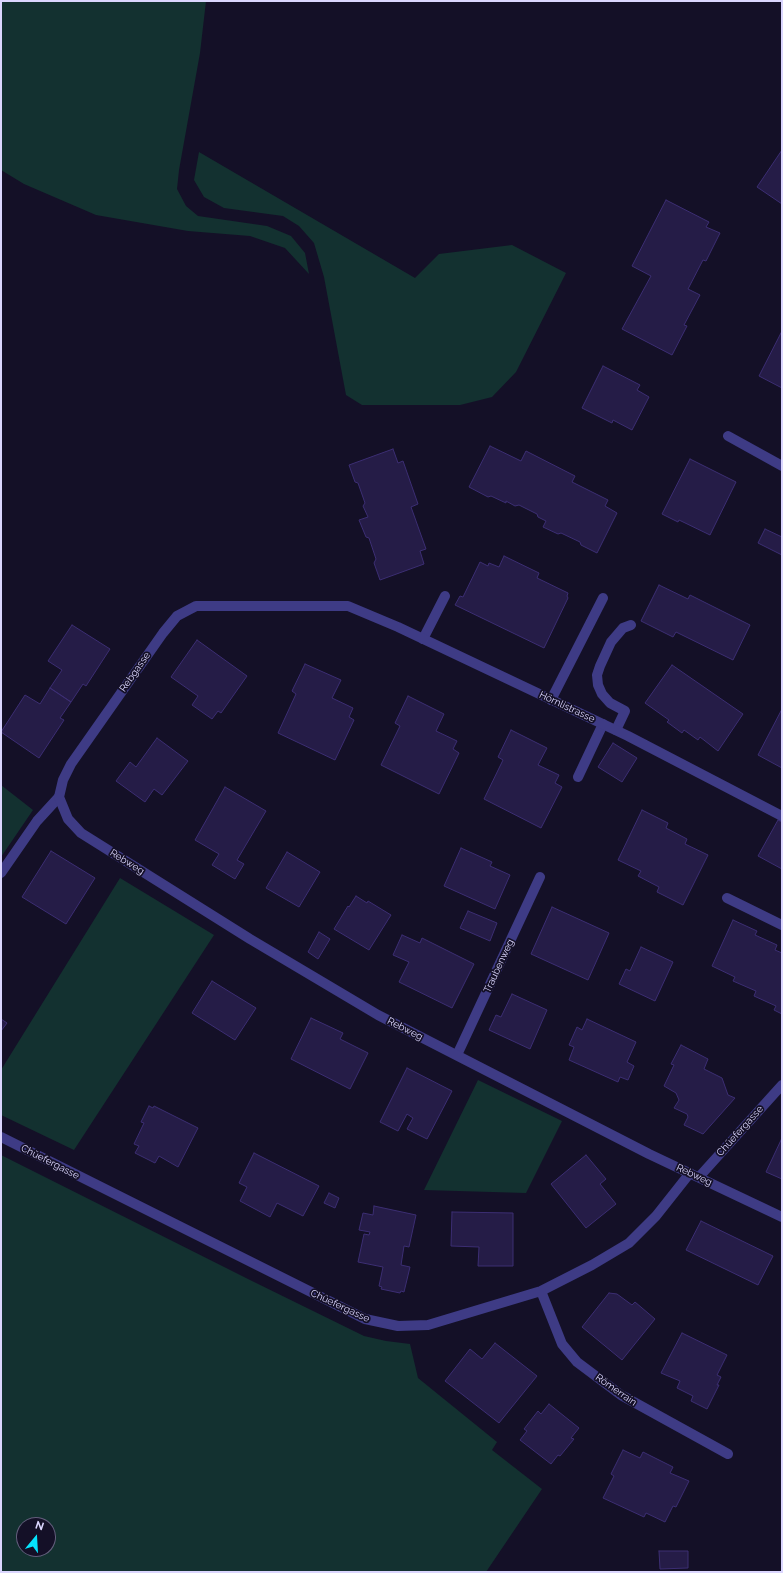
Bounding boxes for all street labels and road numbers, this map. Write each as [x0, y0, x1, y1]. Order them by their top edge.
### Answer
street label: Rebgasse [117, 650, 153, 694]
street label: Hörnlistrasse [537, 689, 597, 725]
street label: Rebweg [108, 847, 146, 877]
street label: Traubenweg [481, 937, 517, 995]
street label: Rebweg [385, 1015, 425, 1043]
street label: Chüefergasse [714, 1103, 766, 1159]
street label: Chüefergasse [19, 1142, 81, 1182]
street label: Rebweg [674, 1161, 714, 1189]
street label: Chüefergasse [308, 1287, 372, 1325]
street label: Römerrain [593, 1371, 639, 1409]

